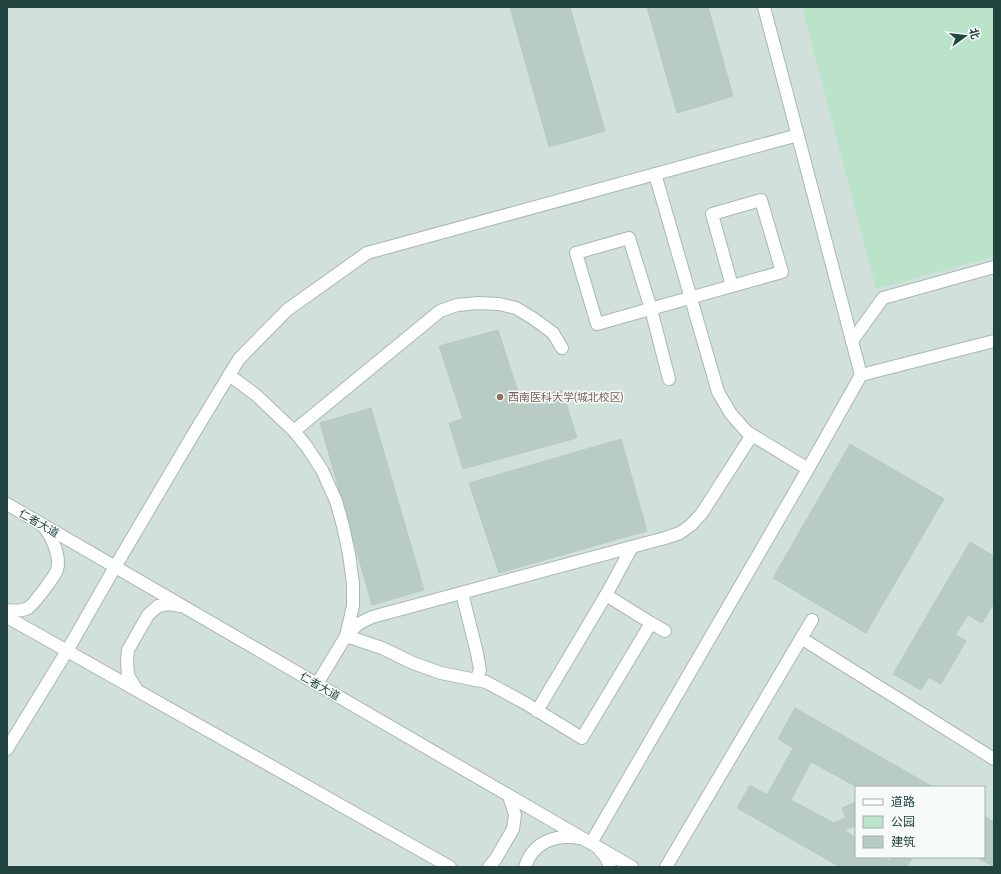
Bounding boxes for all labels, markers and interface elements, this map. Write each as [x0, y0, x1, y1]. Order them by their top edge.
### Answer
north arrow [945, 16, 985, 56]
text: 北 [967, 27, 982, 40]
place label: 西南医科大学(城北校区) [508, 391, 624, 403]
marker: 西南医科大学(城北校区) [495, 392, 505, 402]
street label: 仁者大道 [17, 507, 61, 539]
street label: 仁者大道 [298, 670, 342, 702]
legend [855, 786, 985, 858]
text: 道路 [891, 795, 915, 809]
text: 公园 [891, 815, 915, 829]
text: 建筑 [891, 835, 915, 849]

